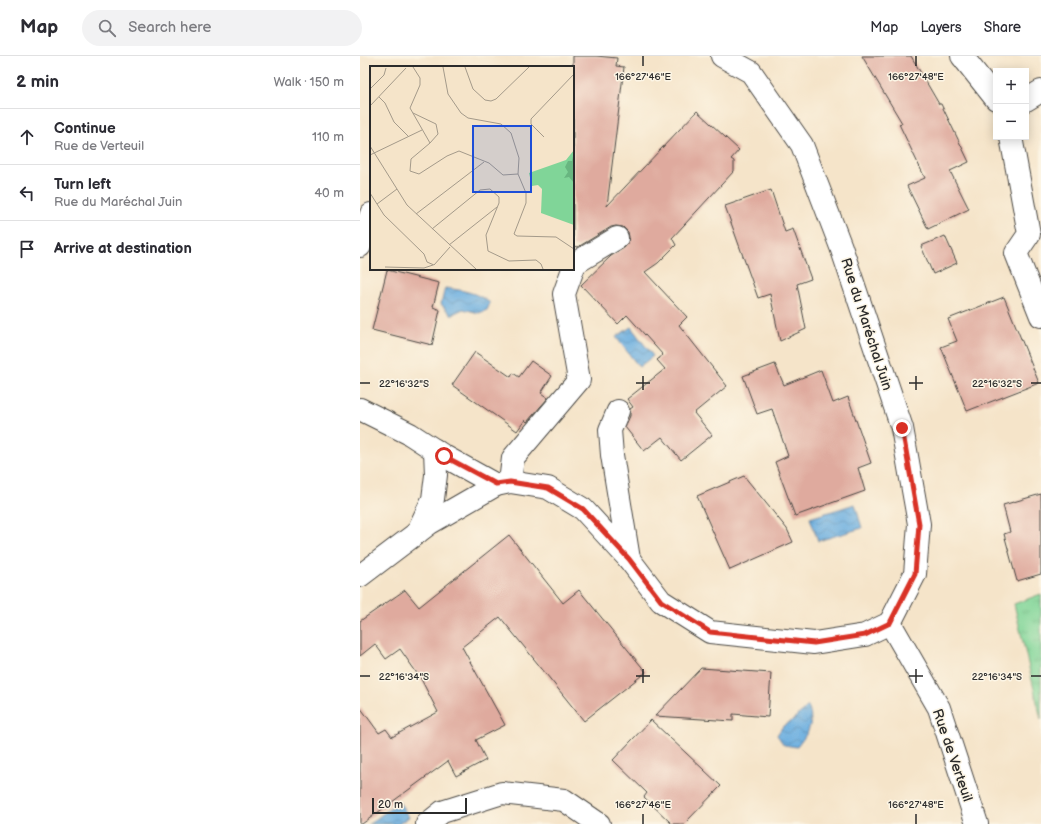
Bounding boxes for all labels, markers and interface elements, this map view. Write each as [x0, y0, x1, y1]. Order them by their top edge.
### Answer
search box [82, 10, 362, 46]
text: Map [20, 16, 58, 39]
icon: search [96, 17, 118, 39]
text: Search here [128, 18, 211, 37]
text: Map [870, 19, 898, 36]
text: Layers [920, 19, 962, 36]
text: Share [984, 19, 1021, 36]
inset map [370, 66, 574, 270]
map controls [993, 68, 1029, 140]
button: + [993, 68, 1029, 104]
text: 166°27'46"E [615, 71, 671, 83]
text: 166°27'48"E [888, 71, 944, 83]
text: 2 min [16, 72, 59, 92]
text: Walk · 150 m [273, 74, 344, 90]
button: − [993, 104, 1029, 140]
text: Continue [54, 119, 116, 138]
icon: ahead [16, 126, 38, 148]
text: 110 m [312, 129, 344, 145]
text: Rue de Verteuil [54, 138, 144, 154]
text: Turn left [54, 175, 111, 194]
icon: left [16, 182, 38, 204]
text: 40 m [314, 185, 344, 201]
text: Rue du Maréchal Juin [54, 194, 182, 210]
icon: arrive [16, 238, 38, 260]
text: Arrive at destination [54, 239, 192, 258]
street label: Rue du Maréchal Juin [837, 256, 896, 393]
text: 22°16'32"S [379, 378, 429, 390]
text: 22°16'32"S [972, 378, 1022, 390]
route end [893, 419, 911, 437]
route start [435, 447, 453, 465]
text: 22°16'34"S [379, 671, 429, 683]
text: 22°16'34"S [972, 671, 1022, 683]
street label: Rue de Verteuil [929, 707, 976, 804]
scale bar [372, 796, 467, 815]
text: 20 m [378, 798, 403, 811]
text: 166°27'46"E [615, 799, 671, 811]
text: 166°27'48"E [888, 799, 944, 811]

